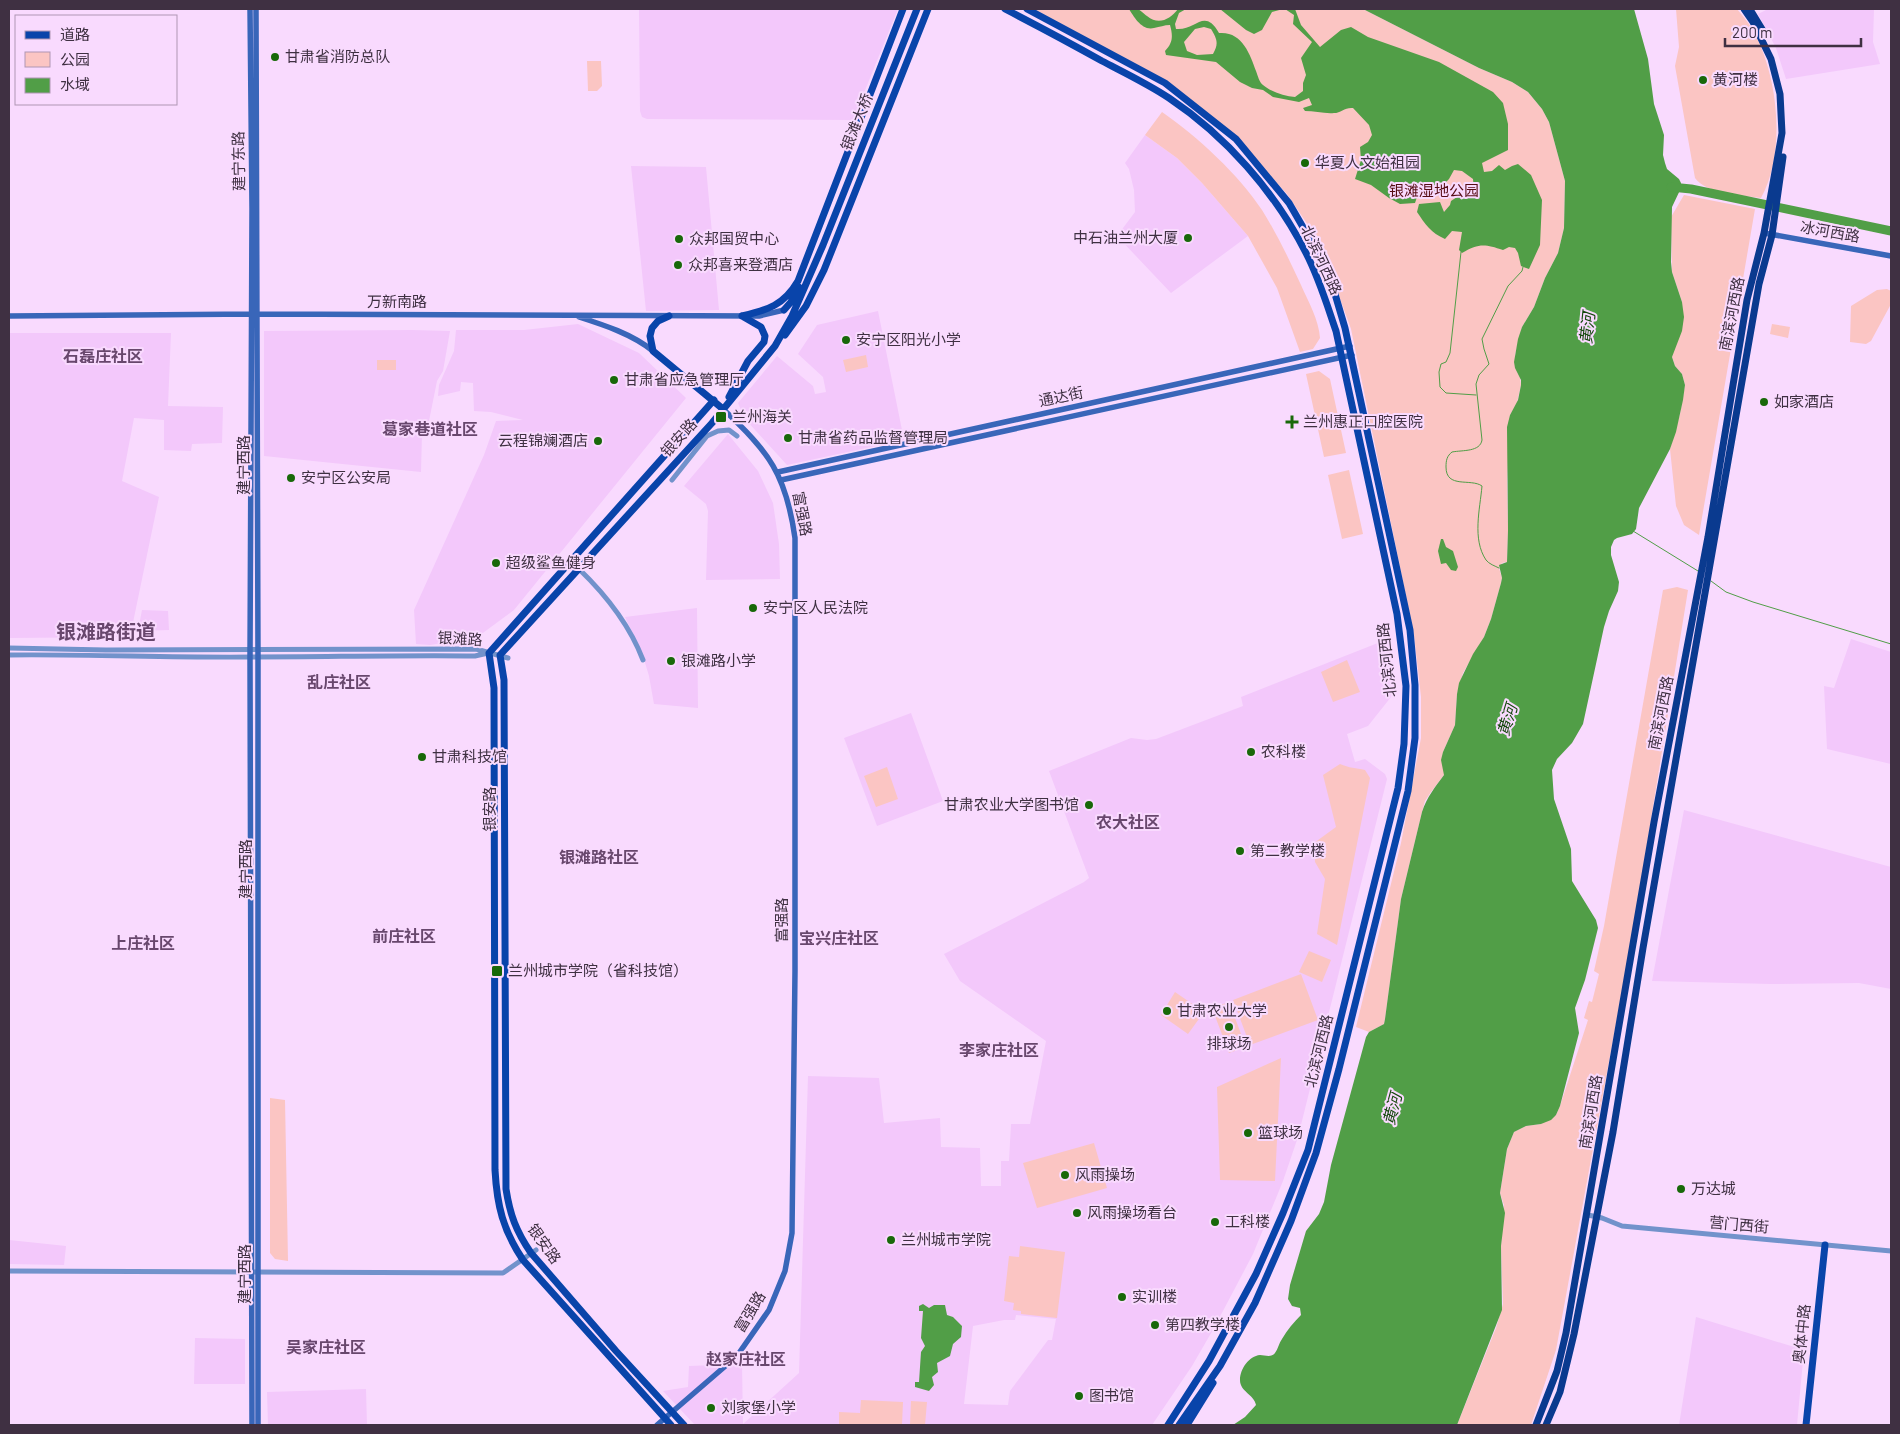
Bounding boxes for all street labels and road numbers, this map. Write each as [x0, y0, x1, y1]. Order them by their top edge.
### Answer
street label: 银滩大桥 [836, 90, 876, 153]
street label: 建宁东路 [228, 131, 248, 191]
street label: 冰河西路 [1799, 217, 1861, 245]
street label: 北滨河西路 [1298, 222, 1346, 297]
street label: 南滨河西路 [1715, 275, 1747, 352]
street label: 万新南路 [367, 292, 427, 310]
street label: 通达街 [1037, 383, 1085, 410]
street label: 银安路 [657, 415, 700, 460]
street label: 建宁西路 [234, 435, 252, 495]
street label: 富强路 [790, 490, 816, 538]
street label: 北滨河西路 [1373, 622, 1399, 698]
street label: 银滩路 [437, 628, 483, 648]
street label: 南滨河西路 [1644, 674, 1676, 751]
street label: 银安路 [480, 786, 498, 832]
street label: 建宁西路 [236, 839, 254, 899]
street label: 富强路 [772, 897, 790, 943]
street label: 北滨河西路 [1300, 1012, 1336, 1089]
street label: 南滨河西路 [1575, 1073, 1605, 1150]
street label: 营门西街 [1708, 1212, 1770, 1236]
street label: 银安路 [524, 1220, 565, 1267]
street label: 建宁西路 [235, 1244, 253, 1304]
street label: 富强路 [730, 1288, 768, 1335]
street label: 奥体中路 [1789, 1303, 1813, 1365]

